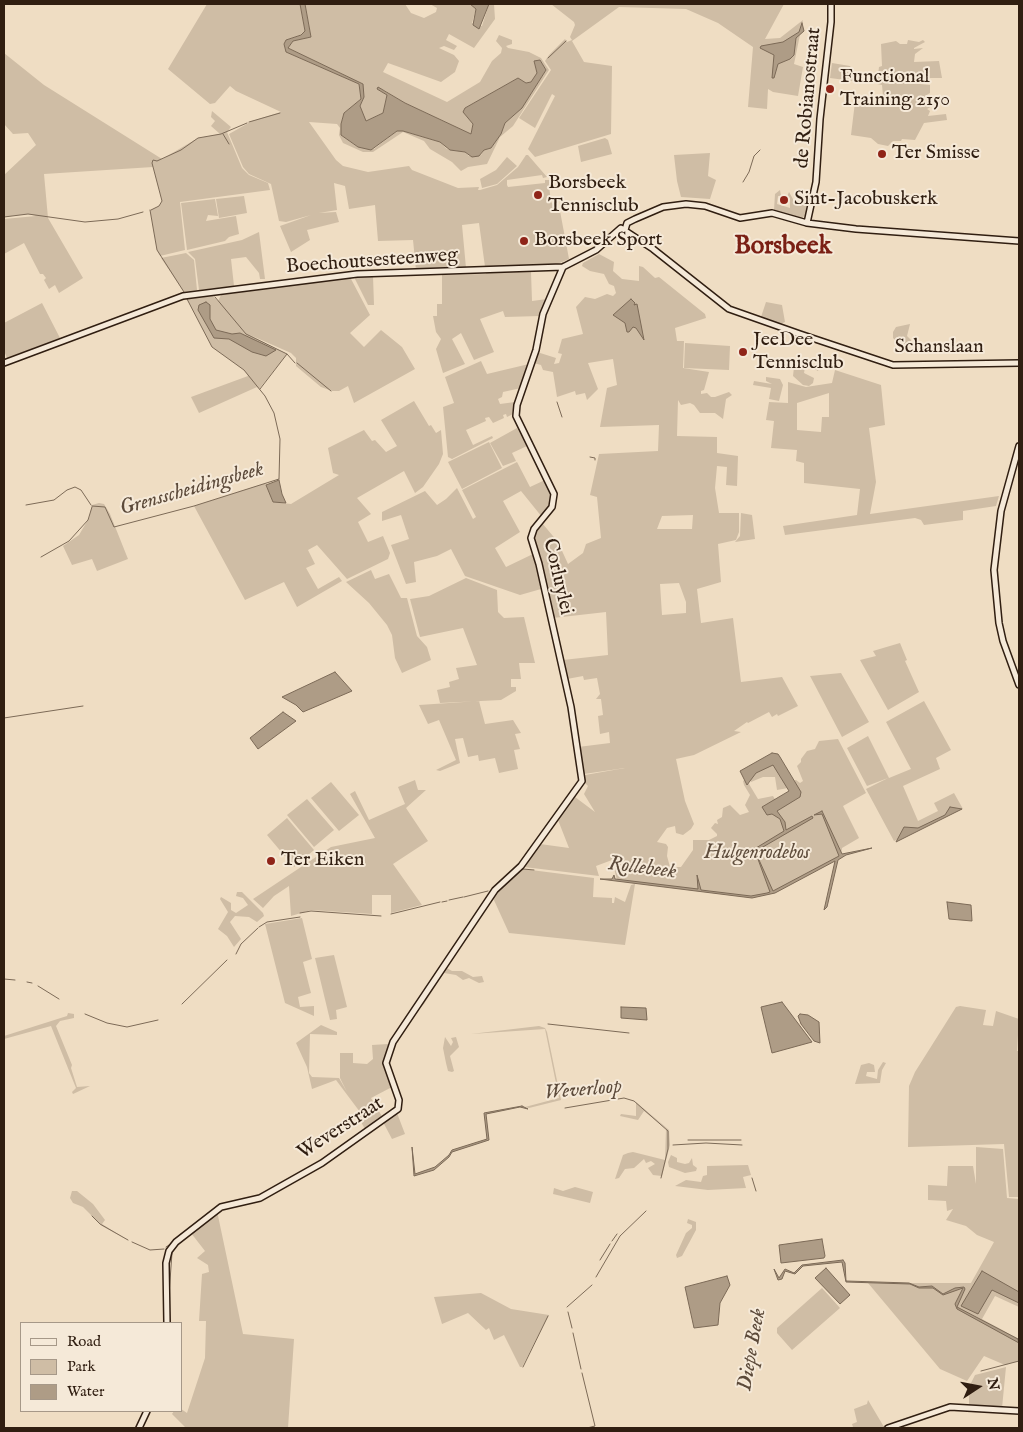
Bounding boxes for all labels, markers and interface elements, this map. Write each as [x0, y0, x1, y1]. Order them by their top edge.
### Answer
street label: de Robianostraat [791, 26, 827, 170]
place label: Functional Training 2150 [840, 66, 950, 113]
marker: Functional Training 2150 [824, 83, 836, 95]
place label: Ter Smisse [892, 142, 980, 166]
marker: Ter Smisse [876, 148, 888, 160]
place label: Borsbeek Tennisclub [548, 172, 639, 219]
place label: Sint-Jacobuskerk [794, 188, 938, 212]
marker: Borsbeek Tennisclub [532, 189, 544, 201]
marker: Sint-Jacobuskerk [778, 194, 790, 206]
place label: Borsbeek Sport [534, 229, 662, 253]
district label: Borsbeek [734, 233, 832, 263]
marker: Borsbeek Sport [518, 235, 530, 247]
street label: Boechoutsesteenweg [285, 244, 459, 280]
place label: JeeDee Tennisclub [753, 329, 844, 376]
street label: Schanslaan [894, 336, 984, 360]
marker: JeeDee Tennisclub [737, 346, 749, 358]
water label: Grensscheidingsbeek [117, 457, 267, 523]
street label: Corluylei [537, 536, 577, 618]
park label: Hulgenrodebos [704, 842, 810, 866]
place label: Ter Eiken [281, 849, 364, 873]
water label: Rollebeek [606, 852, 678, 886]
marker: Ter Eiken [265, 855, 277, 867]
water label: Weverloop [543, 1075, 623, 1107]
street label: Weverstraat [293, 1092, 389, 1166]
water label: Diepe Beek [733, 1307, 773, 1393]
legend [20, 1322, 182, 1412]
text: Road [67, 1332, 101, 1351]
text: Park [67, 1357, 96, 1376]
north arrow [953, 1362, 1003, 1412]
text: N [983, 1376, 1003, 1392]
text: Water [67, 1382, 104, 1401]

